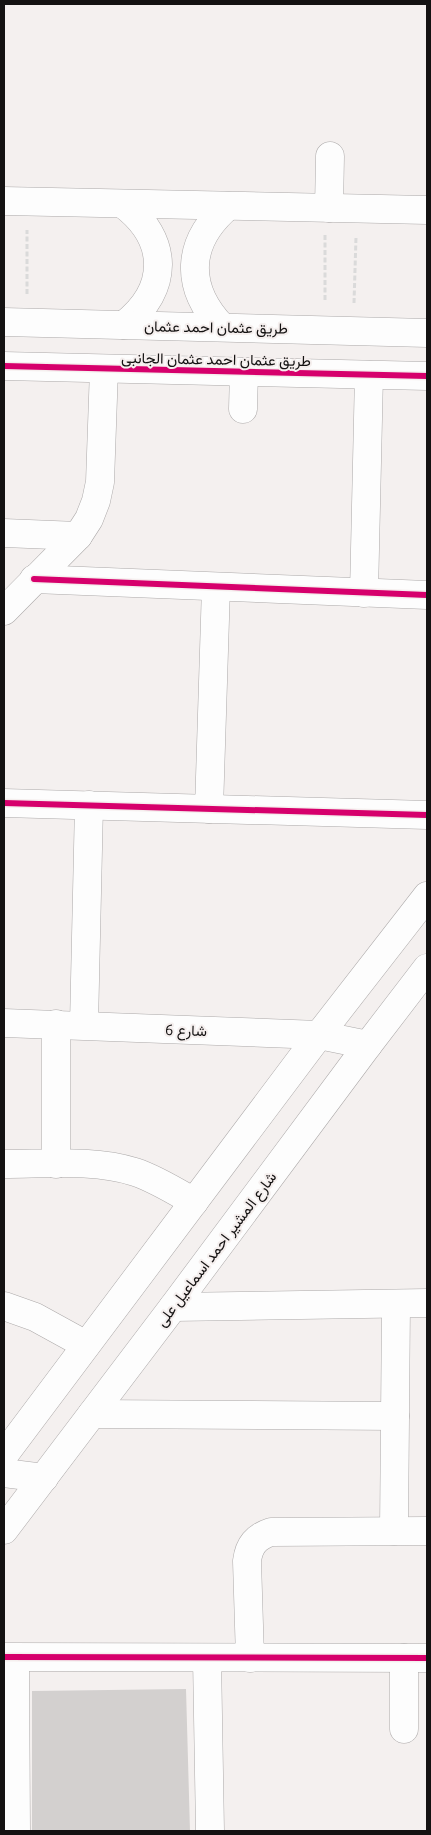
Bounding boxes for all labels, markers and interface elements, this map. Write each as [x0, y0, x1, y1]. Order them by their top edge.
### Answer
street label: طريق عثمان احمد عثمان [144, 317, 288, 339]
street label: طريق عثمان احمد عثمان الجانبى [121, 349, 311, 371]
street label: شارع 6 [165, 1021, 207, 1042]
street label: شارع المشير احمد اسماعيل على [152, 1168, 282, 1331]

